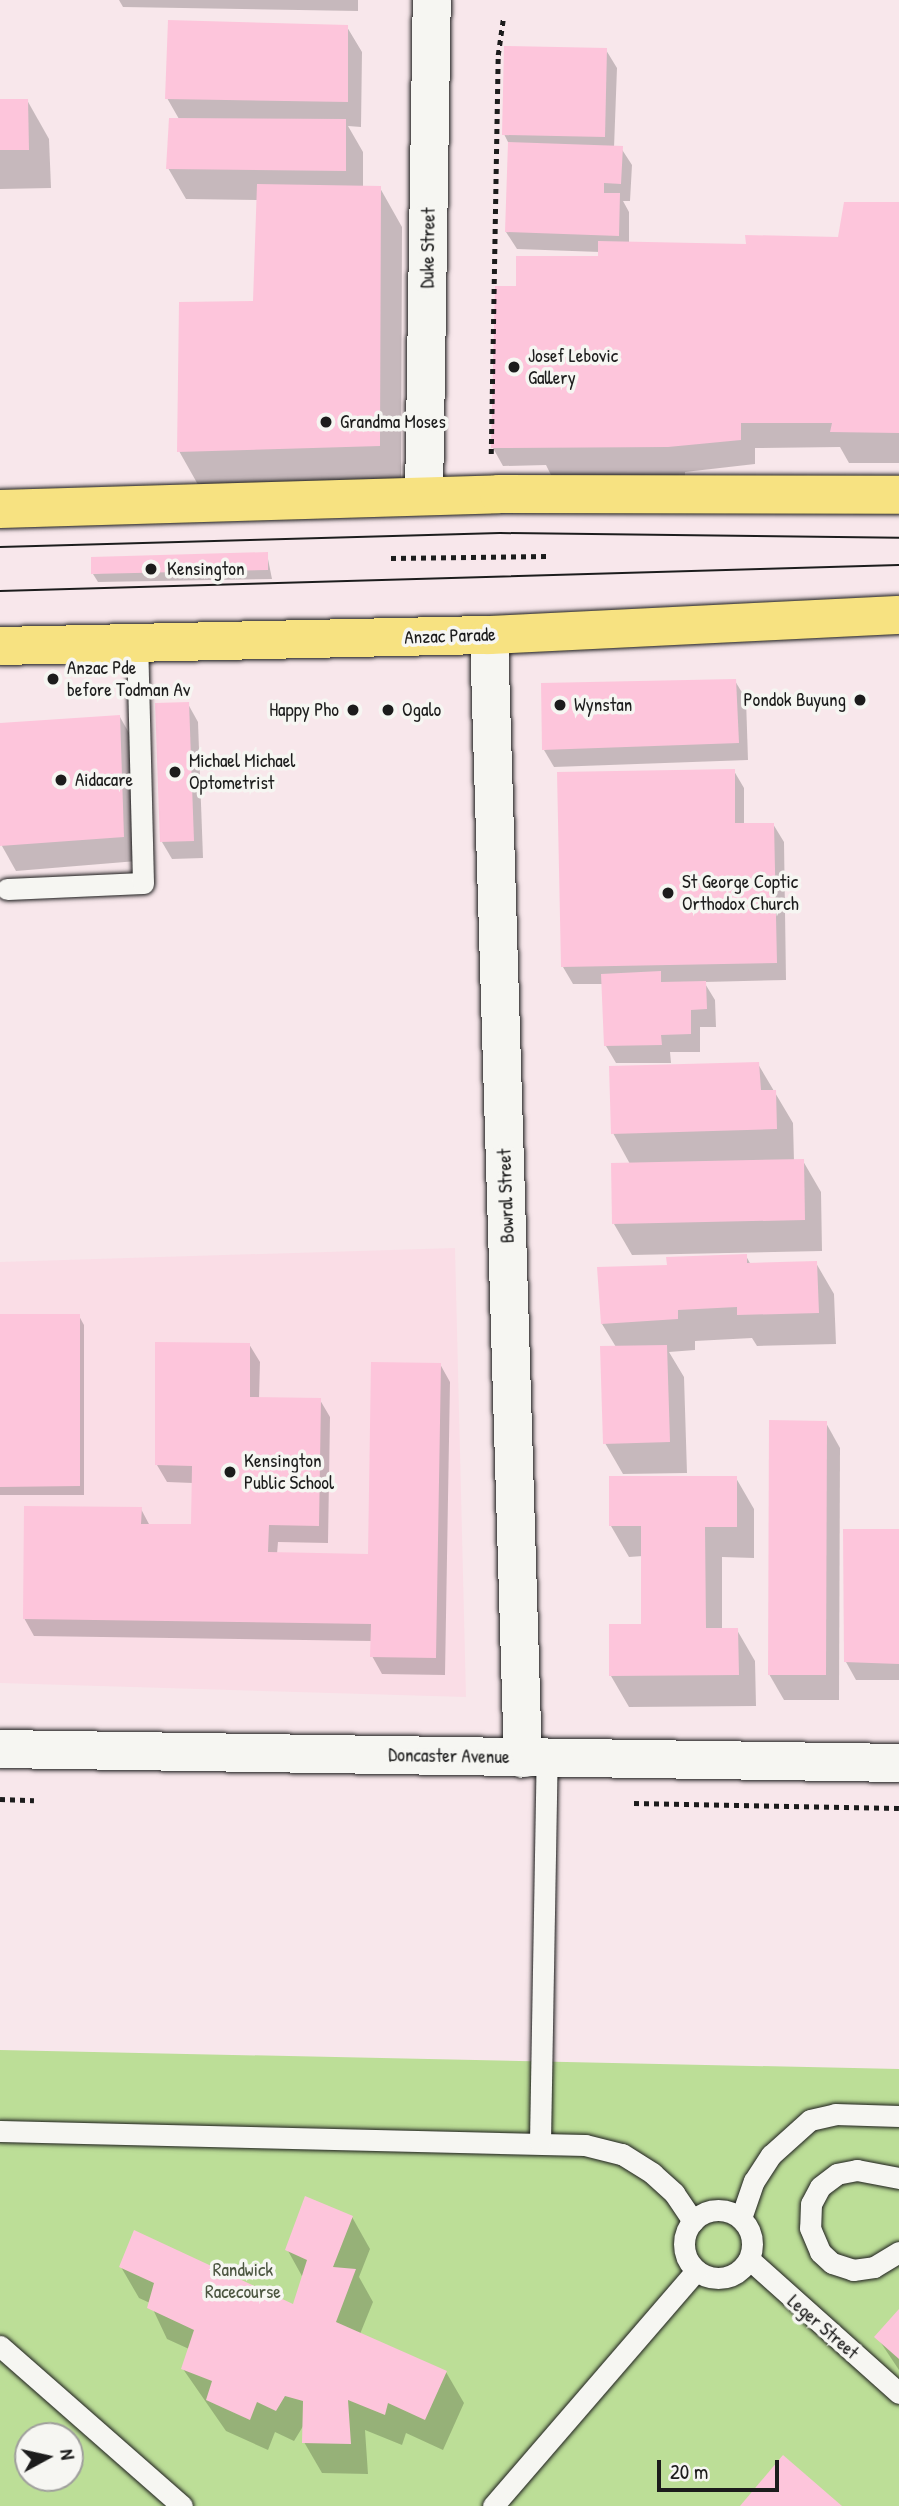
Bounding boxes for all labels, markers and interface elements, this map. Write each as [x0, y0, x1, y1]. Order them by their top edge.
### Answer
street label: Duke Street [416, 207, 440, 289]
place label: Josef Lebovic Gallery [528, 345, 618, 389]
marker: Josef Lebovic Gallery [506, 359, 522, 375]
place label: Grandma Moses [340, 411, 446, 433]
marker: Grandma Moses [318, 414, 334, 430]
place label: Kensington [167, 558, 244, 580]
marker: Kensington [141, 559, 161, 579]
street label: Anzac Parade [404, 623, 496, 649]
place label: Anzac Pde before Todman Av [67, 657, 190, 701]
marker: Anzac Pde before Todman Av [45, 671, 61, 687]
place label: Pondok Buyung [743, 689, 846, 711]
marker: Pondok Buyung [852, 692, 868, 708]
place label: Wynstan [574, 694, 632, 716]
marker: Wynstan [552, 697, 568, 713]
place label: Happy Pho [269, 699, 339, 721]
place label: Ogalo [402, 699, 441, 721]
marker: Happy Pho [345, 702, 361, 718]
marker: Ogalo [380, 702, 396, 718]
place label: Michael Michael Optometrist [189, 750, 295, 794]
marker: Michael Michael Optometrist [167, 764, 183, 780]
place label: Aidacare [75, 769, 133, 791]
marker: Aidacare [53, 772, 69, 788]
place label: St George Coptic Orthodox Church [682, 871, 799, 915]
marker: St George Coptic Orthodox Church [660, 885, 676, 901]
street label: Bowral Street [493, 1148, 519, 1244]
place label: Kensington Public School [244, 1450, 334, 1494]
marker: Kensington Public School [222, 1464, 238, 1480]
street label: Doncaster Avenue [388, 1744, 510, 1768]
park label: Randwick Racecourse [205, 2259, 281, 2303]
street label: Leger Street [783, 2290, 863, 2364]
north arrow [14, 2422, 84, 2492]
scale bar [661, 2446, 783, 2490]
text: N [54, 2448, 81, 2461]
text: 20 m [670, 2457, 708, 2486]

